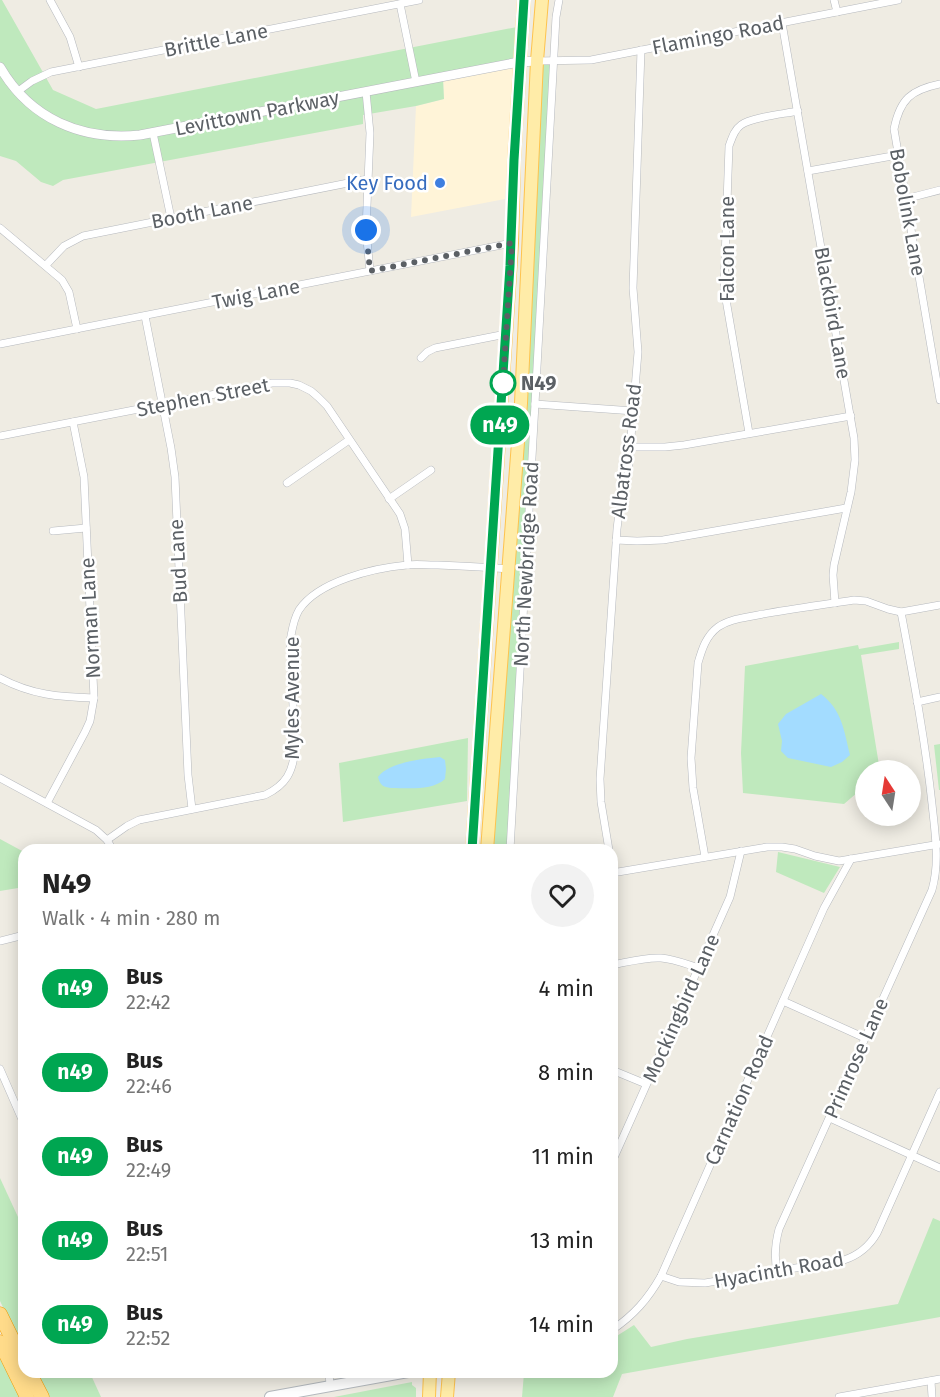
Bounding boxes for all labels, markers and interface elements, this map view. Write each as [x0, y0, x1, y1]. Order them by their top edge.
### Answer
street label: Flamingo Road [650, 10, 786, 60]
street label: Brittle Lane [162, 18, 270, 62]
street label: Levittown Parkway [173, 85, 341, 141]
street label: Bobolink Lane [885, 146, 931, 278]
place label: Key Food [346, 171, 428, 195]
marker: Key Food [433, 176, 447, 190]
street label: Booth Lane [149, 190, 255, 234]
street label: Falcon Lane [715, 196, 739, 302]
your location [351, 215, 381, 245]
street label: Blackbird Lane [810, 245, 856, 381]
street label: Twig Lane [210, 274, 302, 314]
marker: N49 [490, 370, 516, 396]
place label: N49 [521, 371, 556, 395]
street label: Stephen Street [135, 372, 272, 422]
street label: Albatross Road [606, 382, 646, 520]
line badge: n49 [466, 406, 534, 444]
text: n49 [482, 412, 518, 438]
street label: North Newbridge Road [509, 461, 543, 667]
street label: Bud Lane [164, 518, 192, 604]
street label: Norman Lane [75, 557, 105, 679]
street label: Myles Avenue [280, 636, 304, 760]
north arrow [855, 760, 921, 826]
map controls [855, 760, 921, 826]
button: heart [531, 864, 594, 927]
text: N49 [42, 867, 92, 900]
text: Walk · 4 min · 280 m [42, 906, 220, 930]
street label: Mockingbird Lane [638, 930, 724, 1086]
text: Bus [126, 963, 163, 990]
text: n49 [57, 975, 93, 1001]
text: 4 min [539, 975, 594, 1002]
text: 22:42 [126, 990, 171, 1014]
street label: Primrose Lane [819, 994, 893, 1122]
street label: Carnation Road [700, 1031, 778, 1169]
text: Bus [126, 1047, 163, 1074]
text: n49 [57, 1059, 93, 1085]
text: 8 min [538, 1059, 594, 1086]
text: 22:46 [126, 1074, 172, 1098]
text: Bus [126, 1131, 163, 1158]
text: n49 [57, 1143, 93, 1169]
text: 11 min [531, 1143, 594, 1170]
text: 22:49 [126, 1158, 171, 1182]
text: Bus [126, 1215, 163, 1242]
text: n49 [57, 1227, 93, 1253]
text: 13 min [530, 1227, 594, 1254]
text: 22:51 [126, 1242, 168, 1266]
street label: Hyacinth Road [712, 1247, 846, 1293]
text: Bus [126, 1299, 163, 1326]
text: n49 [57, 1311, 93, 1337]
text: 14 min [529, 1311, 594, 1338]
text: 22:52 [126, 1326, 170, 1350]

